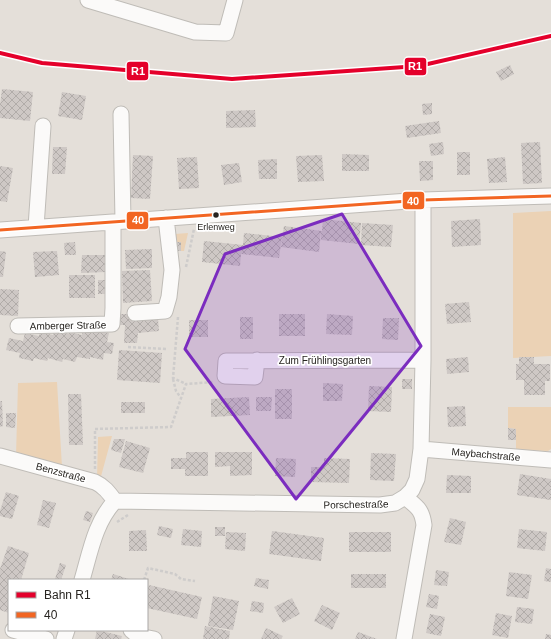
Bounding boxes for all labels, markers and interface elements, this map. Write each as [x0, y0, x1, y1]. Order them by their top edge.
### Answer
line badge: R1 [404, 57, 427, 76]
text: R1 [408, 60, 422, 72]
line badge: R1 [126, 61, 149, 81]
text: R1 [131, 65, 145, 77]
line badge: 40 [402, 191, 425, 210]
text: 40 [407, 195, 419, 207]
marker: Erlenweg [211, 210, 221, 220]
line badge: 40 [126, 211, 149, 230]
text: 40 [132, 214, 144, 226]
place label: Erlenweg [197, 222, 235, 232]
street label: Amberger Straße [30, 319, 107, 332]
street label: Zum Frühlingsgarten [279, 355, 371, 366]
street label: Maybachstraße [451, 446, 521, 463]
street label: Benzstraße [35, 461, 87, 485]
street label: Porschestraße [323, 498, 389, 511]
legend [8, 579, 148, 631]
text: Bahn R1 [44, 588, 91, 602]
text: 40 [44, 608, 58, 622]

